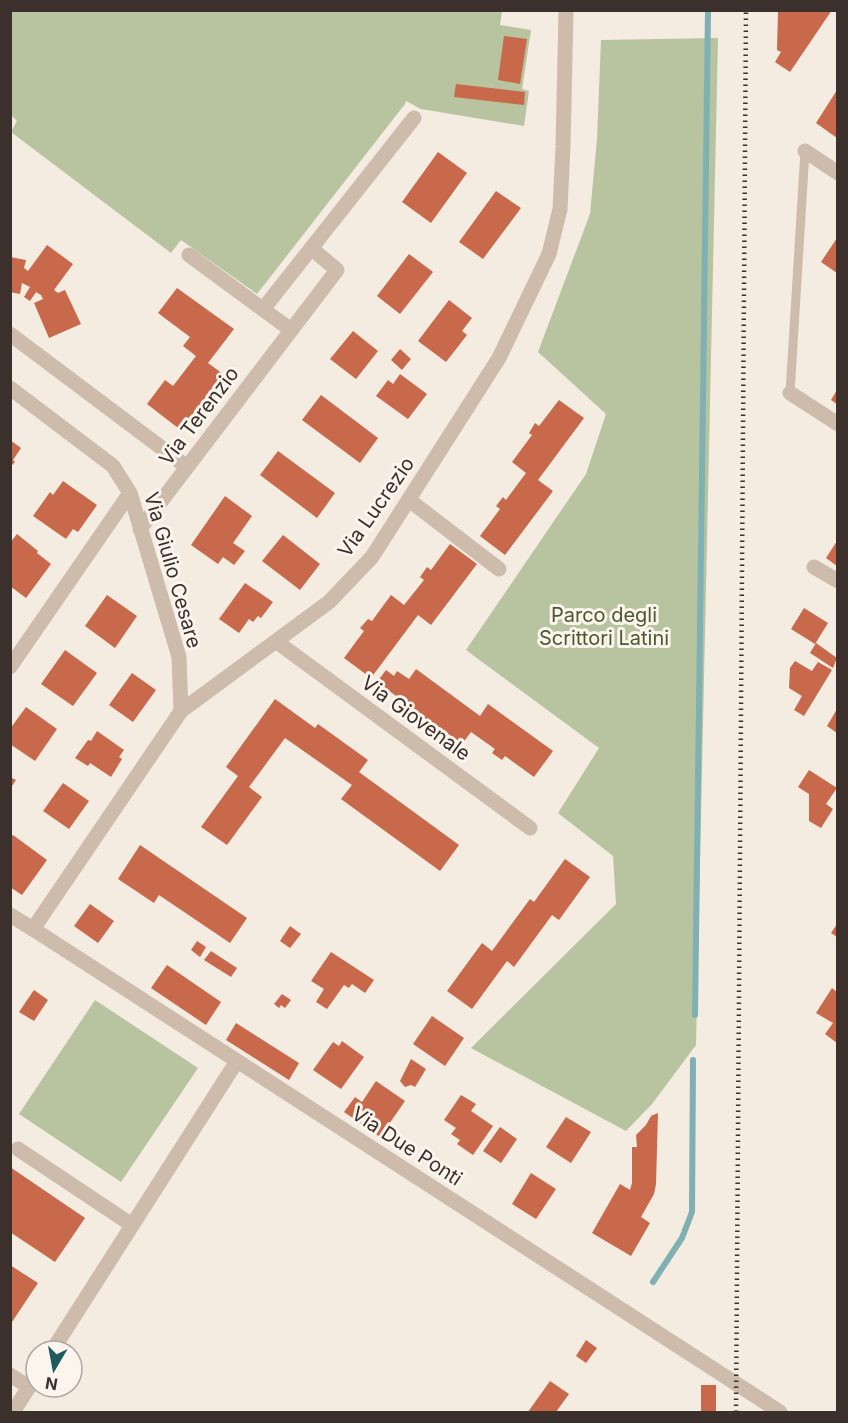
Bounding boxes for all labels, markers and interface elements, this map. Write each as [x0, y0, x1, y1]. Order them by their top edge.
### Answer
street label: Via Terenzio [154, 362, 244, 470]
street label: Via Lucrezio [333, 452, 419, 562]
street label: Via Giulio Cesare [139, 489, 207, 651]
park label: Parco degli Scrittori Latini [539, 603, 669, 650]
street label: Via Giovenale [357, 670, 475, 766]
street label: Via Due Ponti [347, 1101, 467, 1191]
north arrow [24, 1339, 84, 1399]
text: N [44, 1373, 59, 1395]

